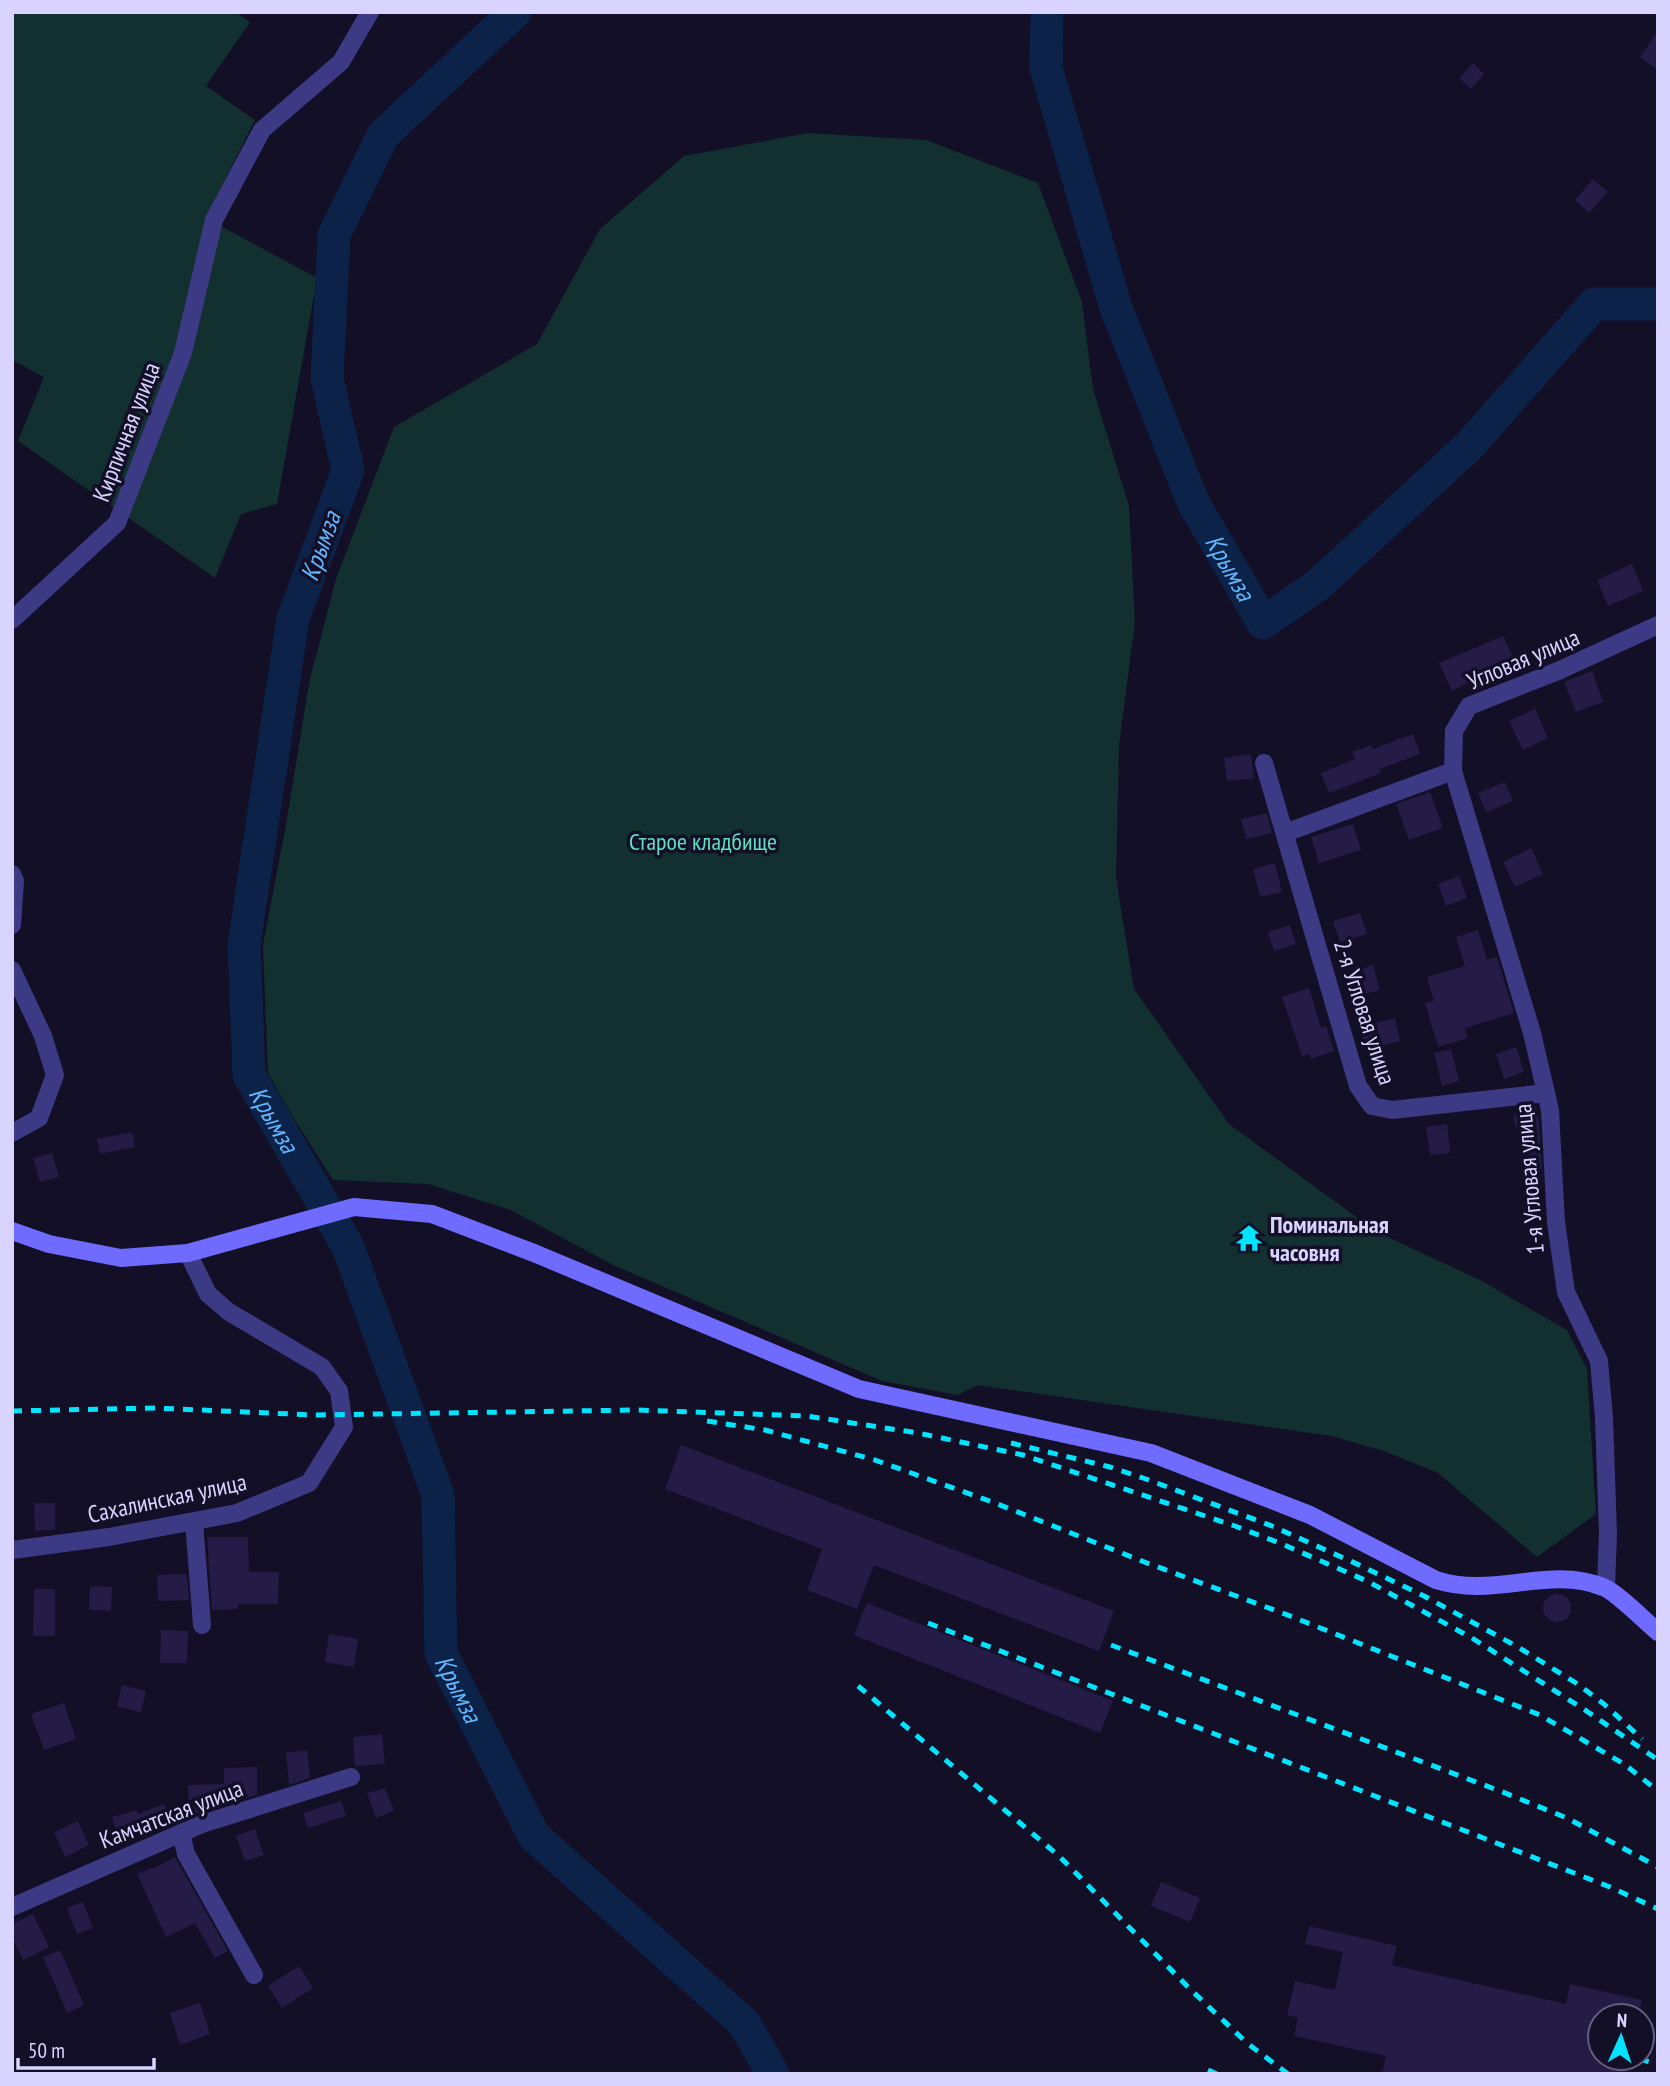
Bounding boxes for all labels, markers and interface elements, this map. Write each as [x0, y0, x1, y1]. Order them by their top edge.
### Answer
street label: Кирпичная улица [85, 358, 167, 506]
water label: Крымза [292, 505, 348, 585]
water label: Крымза [1199, 528, 1264, 608]
street label: Угловая улица [1462, 621, 1584, 697]
park label: Старое кладбище [629, 826, 777, 857]
street label: 2-я Угловая улица [1327, 935, 1403, 1089]
water label: Крымза [242, 1080, 307, 1160]
street label: 1-я Угловая улица [1507, 1102, 1551, 1256]
place label: Поминальная часовня [1270, 1209, 1389, 1268]
temple icon: Поминальная часовня [1234, 1223, 1264, 1253]
street label: Сахалинская улица [85, 1466, 249, 1530]
water label: Крымза [428, 1649, 491, 1729]
street label: Камчатская улица [95, 1772, 247, 1856]
north arrow [1586, 2002, 1656, 2072]
text: N [1616, 2008, 1628, 2032]
scale bar [18, 2026, 154, 2070]
text: 50 m [28, 2037, 65, 2064]

